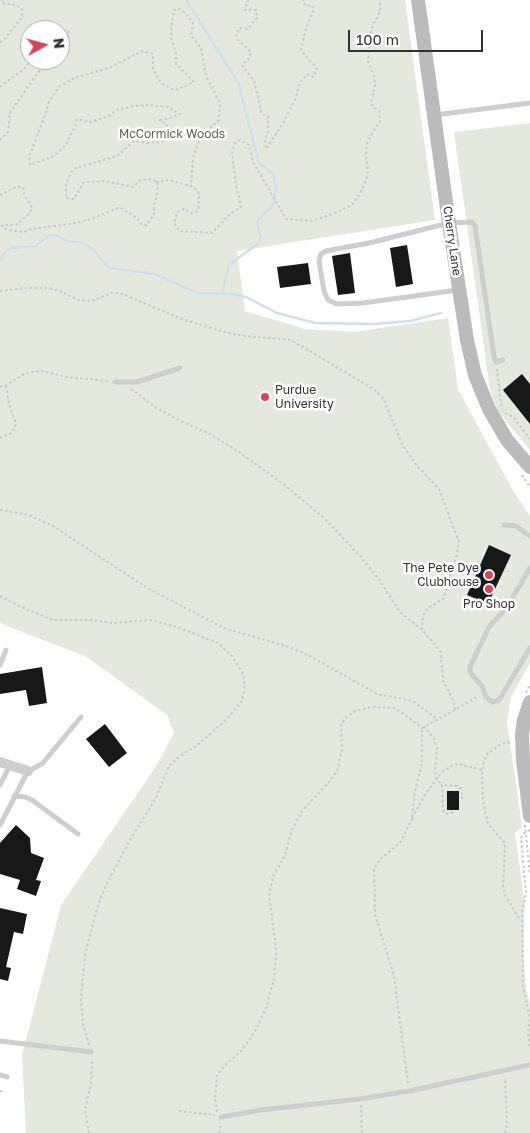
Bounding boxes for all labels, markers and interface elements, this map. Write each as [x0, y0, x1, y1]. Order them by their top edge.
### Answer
north arrow [20, 20, 70, 70]
scale bar [350, 20, 485, 52]
text: 100 m [356, 30, 399, 48]
text: N [50, 37, 68, 50]
park label: McCormick Woods [119, 127, 225, 141]
street label: Cherry Lane [440, 205, 464, 277]
place label: Purdue University [275, 383, 334, 411]
marker: Purdue University [259, 391, 271, 403]
place label: The Pete Dye Clubhouse [403, 561, 479, 589]
marker: The Pete Dye Clubhouse [483, 569, 495, 581]
marker: Pro Shop [483, 583, 495, 595]
place label: Pro Shop [463, 597, 515, 611]

